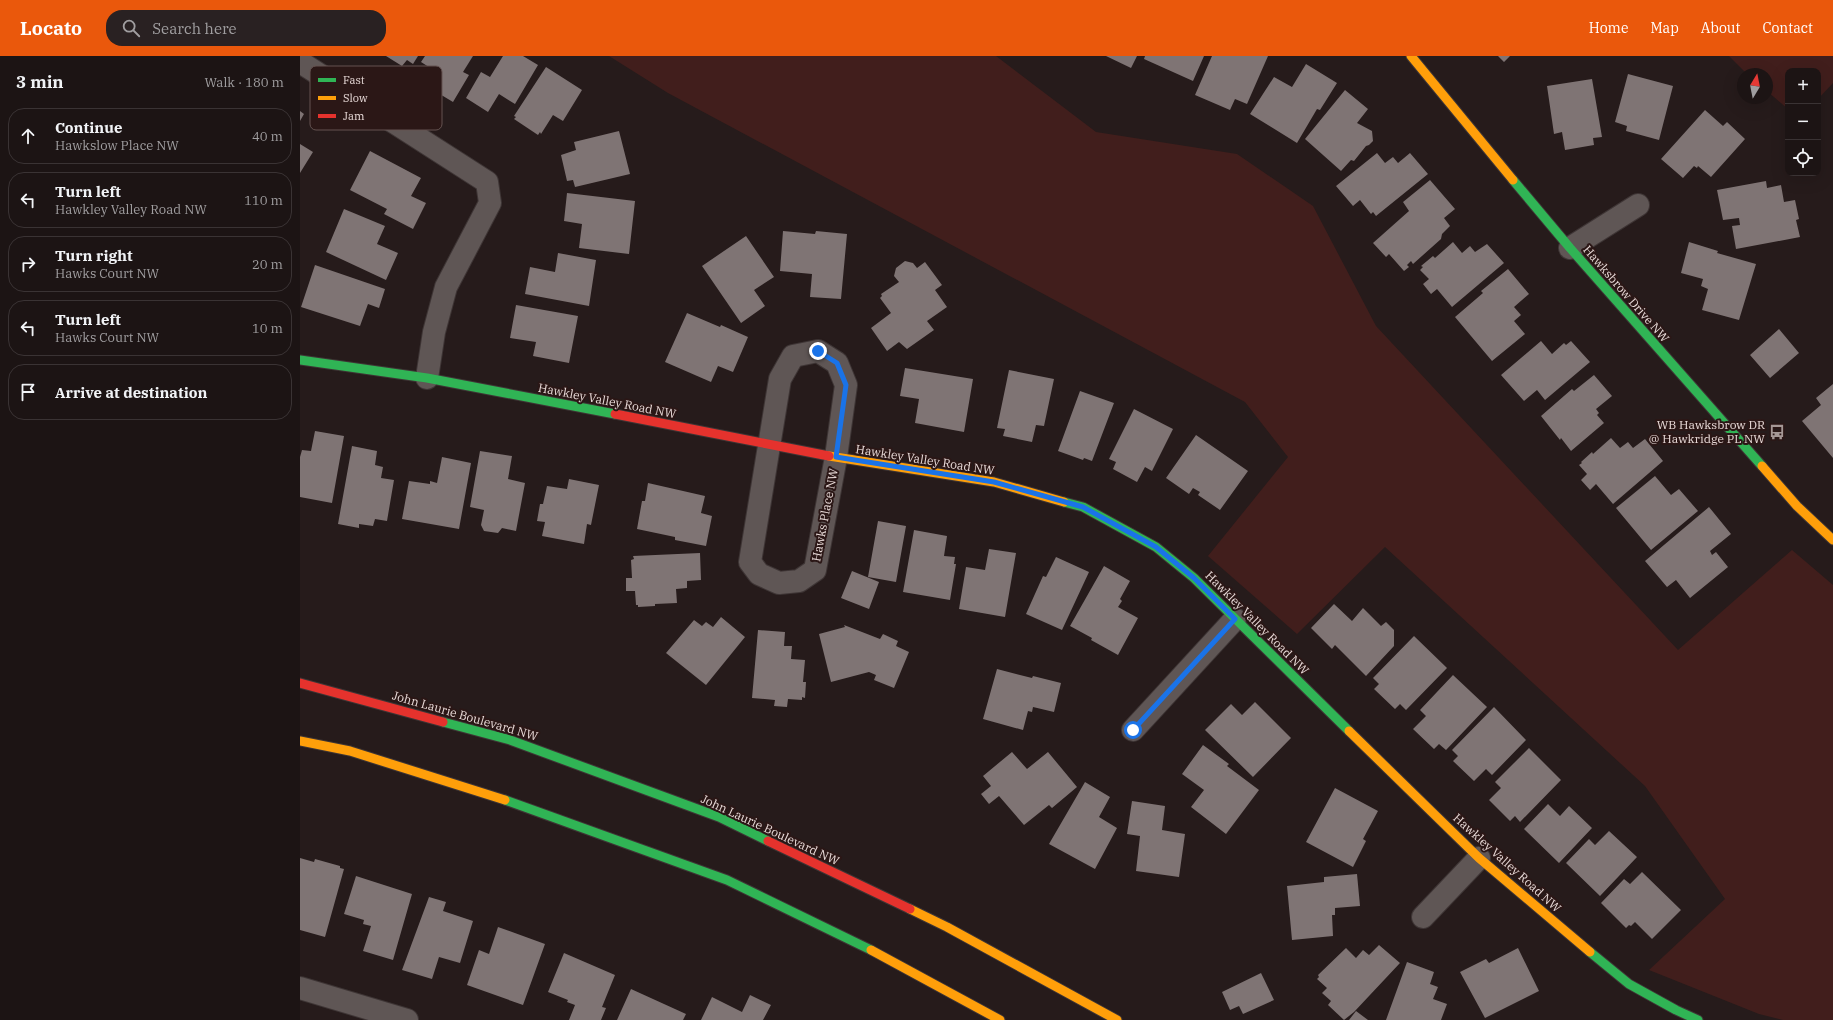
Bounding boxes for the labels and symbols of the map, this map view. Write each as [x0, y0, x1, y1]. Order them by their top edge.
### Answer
legend [310, 66, 442, 130]
north arrow [1737, 68, 1773, 104]
text: Fast [343, 73, 365, 87]
text: Slow [343, 91, 368, 105]
text: Jam [343, 109, 365, 123]
street label: Hawksbrow Drive NW [1580, 242, 1673, 345]
route end [809, 342, 827, 360]
street label: Hawkley Valley Road NW [537, 380, 678, 421]
place label: WB Hawksbrow DR @ Hawkridge PL NW [1648, 417, 1765, 446]
bus stop icon: WB Hawksbrow DR @ Hawkridge PL NW [1768, 423, 1786, 441]
street label: Hawkley Valley Road NW [855, 441, 996, 478]
street label: Hawks Place NW [808, 467, 841, 563]
street label: Hawkley Valley Road NW [1202, 568, 1313, 678]
street label: John Laurie Boulevard NW [391, 688, 540, 744]
route start [1124, 721, 1142, 739]
street label: John Laurie Boulevard NW [699, 791, 842, 868]
street label: Hawkley Valley Road NW [1450, 810, 1565, 915]

